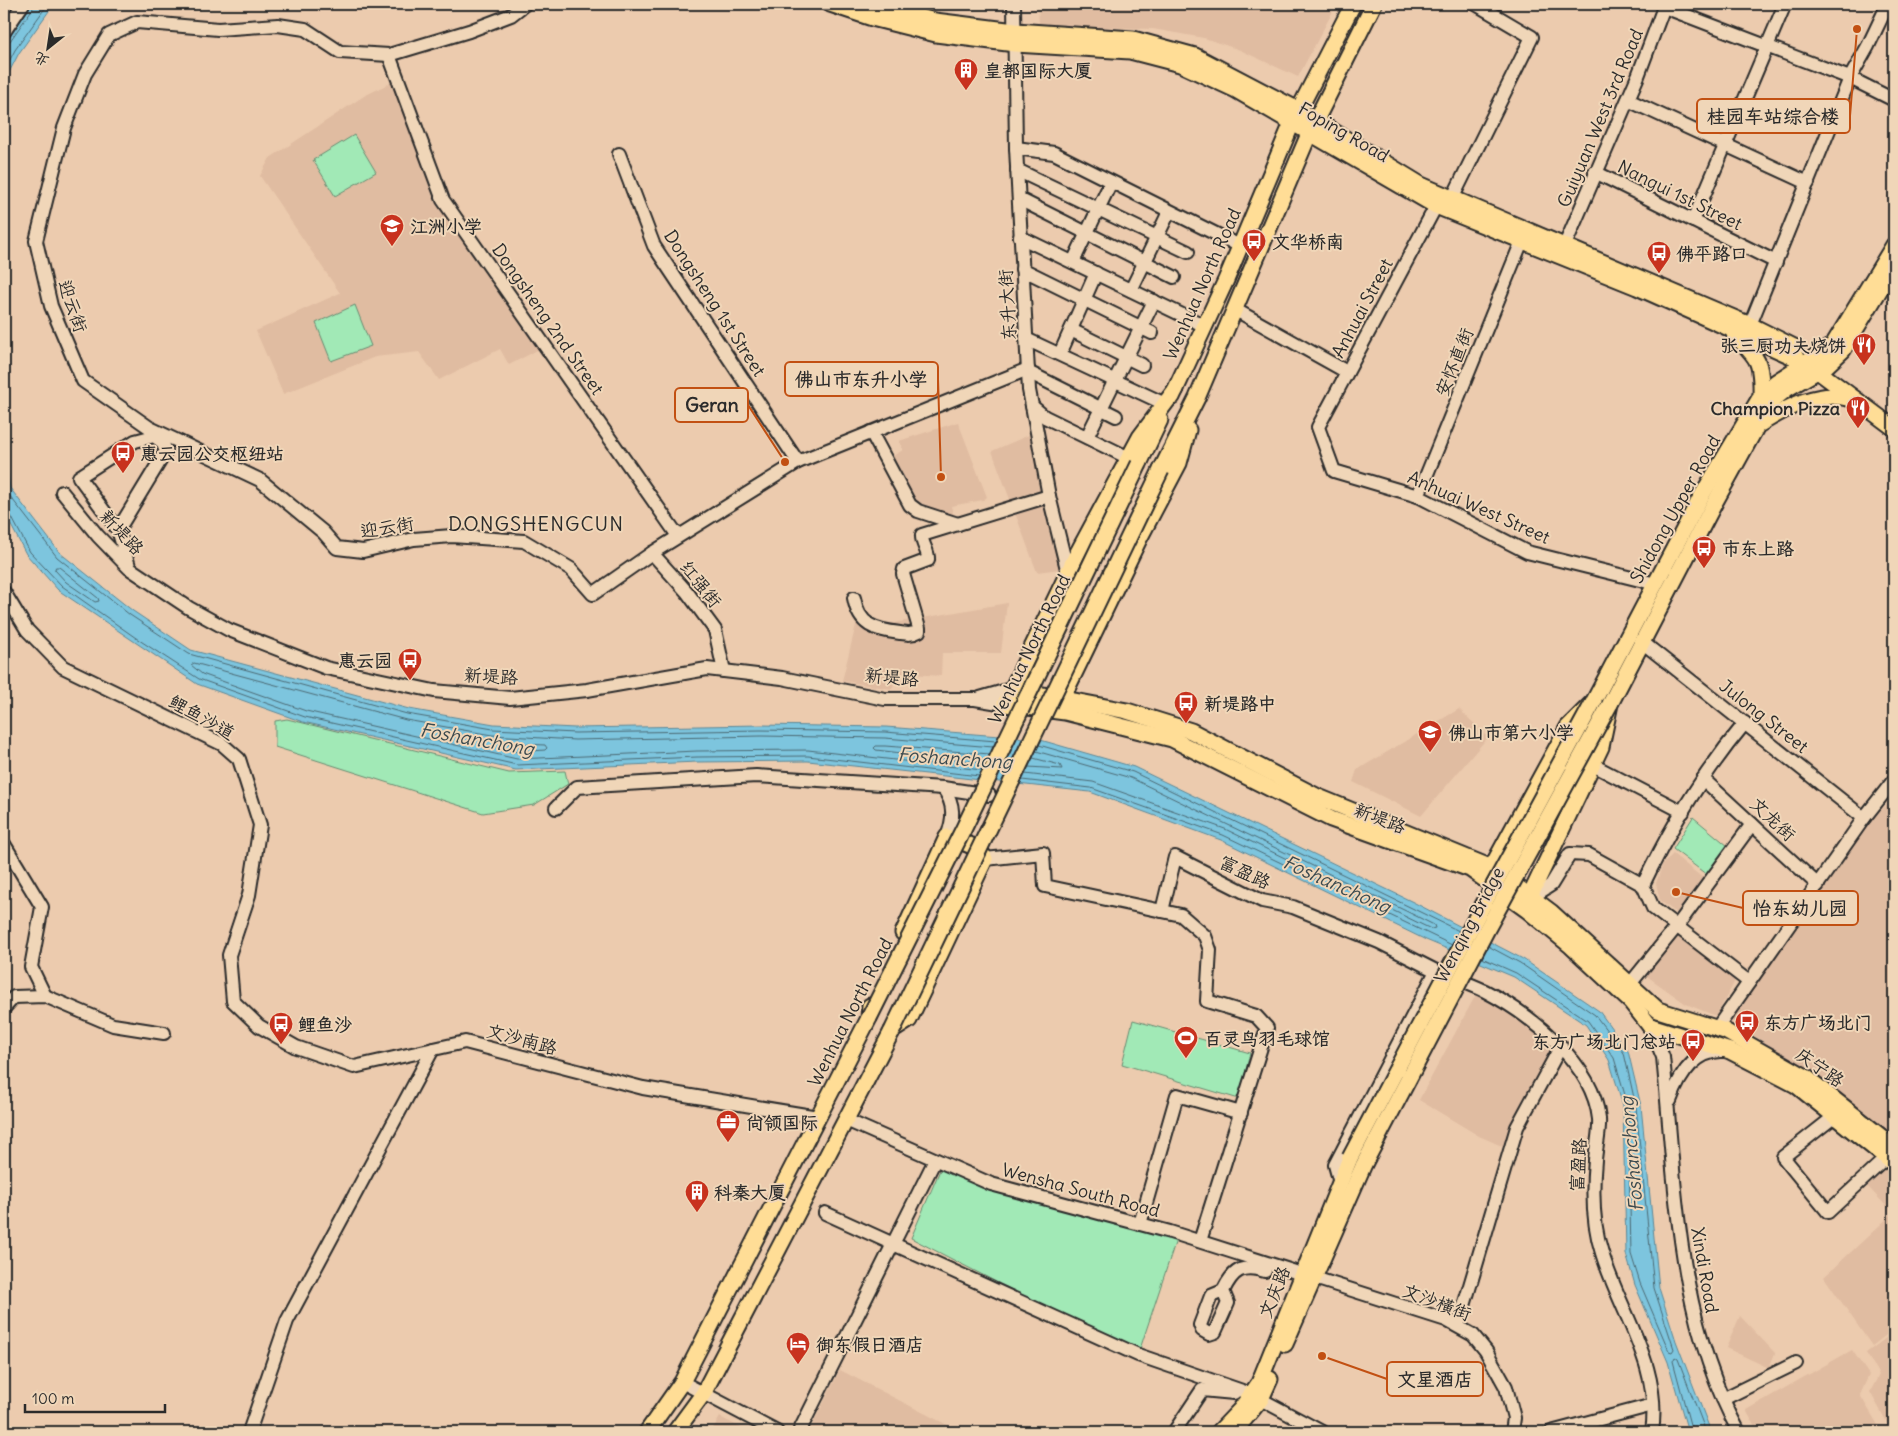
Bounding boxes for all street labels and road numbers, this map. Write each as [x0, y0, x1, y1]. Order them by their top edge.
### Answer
street label: Guiyuan West 3rd Road [1552, 25, 1648, 211]
street label: Foping Road [1295, 97, 1394, 167]
street label: Nangui 1st Street [1614, 155, 1746, 235]
street label: Wenhua North Road [1158, 204, 1246, 364]
street label: Dongsheng 1st Street [659, 225, 771, 381]
street label: Dongsheng 2nd Street [487, 239, 609, 399]
street label: Anhuai Street [1326, 254, 1398, 362]
street label: 东升大街 [994, 268, 1020, 342]
street label: 迎云街 [53, 277, 93, 335]
street label: 安怀直街 [1430, 324, 1478, 400]
street label: Shidong Upper Road [1625, 430, 1726, 587]
street label: Anhuai West Street [1404, 465, 1554, 549]
street label: 新堤路 [95, 504, 149, 560]
street label: 迎云街 [359, 511, 415, 543]
street label: 红强街 [675, 556, 727, 612]
street label: Wenhua North Road [983, 570, 1075, 728]
street label: 新堤路 [463, 663, 519, 689]
street label: 新堤路 [864, 663, 920, 691]
street label: Julong Street [1715, 674, 1813, 758]
street label: 鲤鱼沙道 [165, 689, 239, 745]
street label: 文龙街 [1745, 792, 1801, 846]
street label: 新堤路 [1351, 798, 1409, 838]
street label: 富盈路 [1216, 850, 1274, 894]
street label: Wenqing Bridge [1429, 863, 1509, 987]
street label: Wenhua North Road [803, 933, 898, 1090]
street label: 文沙南路 [484, 1019, 560, 1059]
street label: 庆宁路 [1791, 1042, 1849, 1092]
street label: 富盈路 [1565, 1137, 1591, 1193]
street label: Wensha South Road [1000, 1158, 1163, 1222]
street label: Xindi Road [1686, 1225, 1724, 1315]
street label: 文庆路 [1253, 1263, 1295, 1321]
street label: 文沙横街 [1399, 1278, 1475, 1326]

